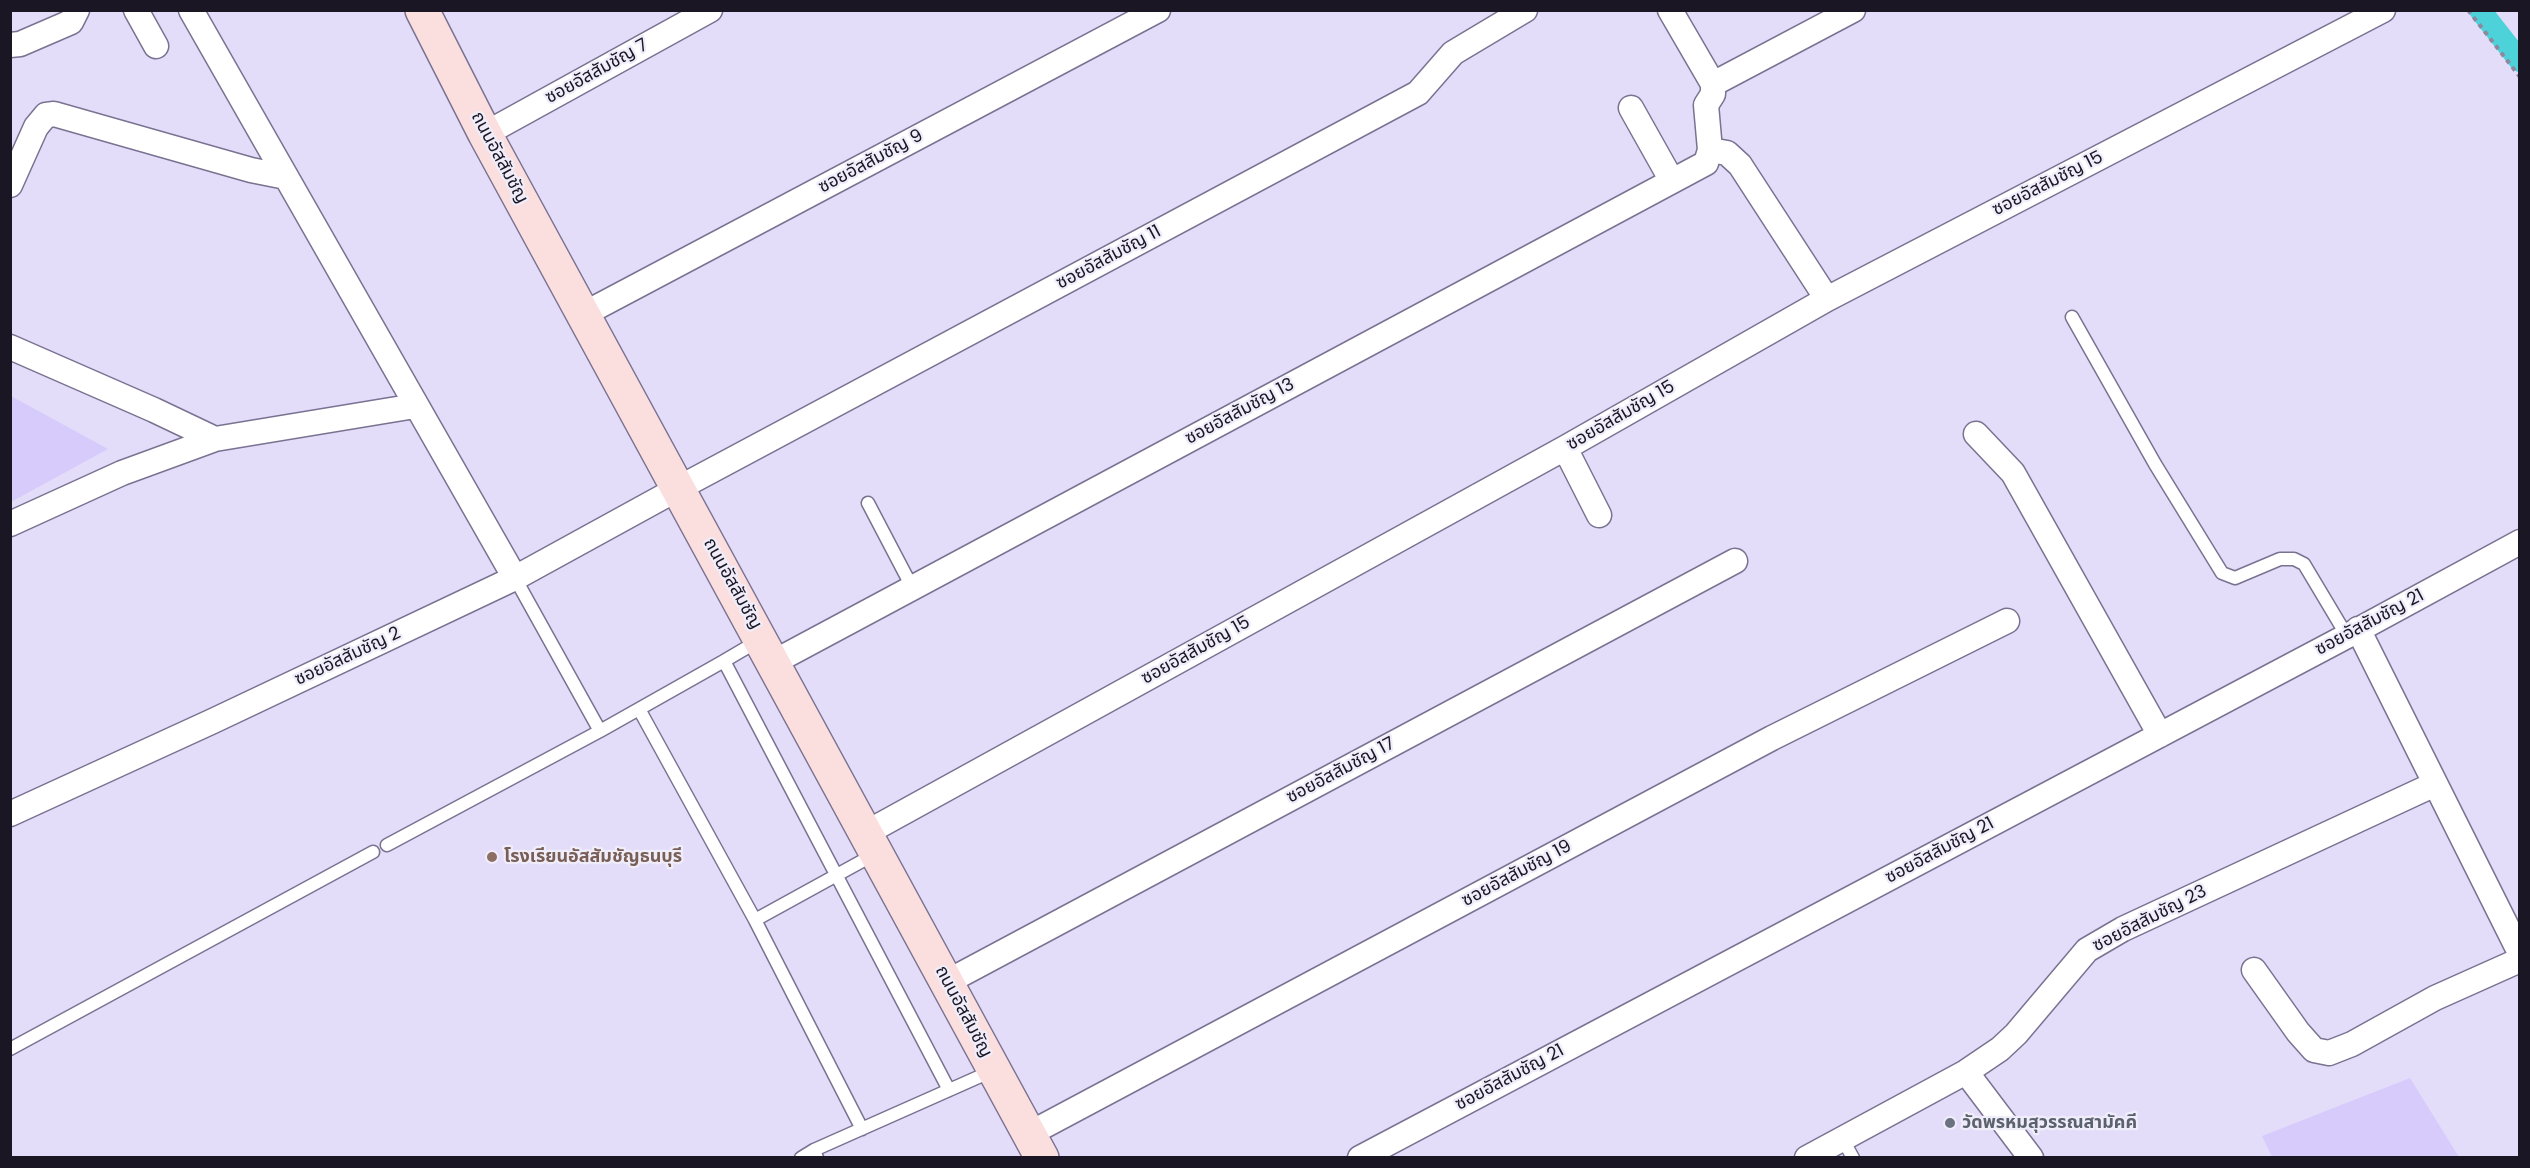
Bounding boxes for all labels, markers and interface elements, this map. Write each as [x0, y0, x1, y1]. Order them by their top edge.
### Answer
street label: ซอยอัสสัมชัญ 7 [542, 35, 652, 109]
street label: ถนนอัสสัมชัญ [466, 108, 532, 208]
street label: ซอยอัสสัมชัญ 9 [815, 125, 927, 199]
street label: ซอยอัสสัมชัญ 15 [1989, 147, 2107, 221]
street label: ซอยอัสสัมชัญ 11 [1053, 221, 1165, 295]
street label: ซอยอัสสัมชัญ 13 [1182, 374, 1298, 450]
street label: ซอยอัสสัมชัญ 15 [1563, 376, 1679, 456]
street label: ถนนอัสสัมชัญ [698, 535, 766, 633]
street label: ซอยอัสสัมชัญ 21 [2312, 585, 2428, 661]
street label: ซอยอัสสัมชัญ 15 [1138, 612, 1254, 690]
street label: ซอยอัสสัมชัญ 2 [292, 623, 404, 691]
street label: ซอยอัสสัมชัญ 17 [1283, 733, 1399, 809]
street label: ซอยอัสสัมชัญ 21 [1882, 813, 1998, 889]
street label: ซอยอัสสัมชัญ 19 [1458, 836, 1576, 912]
place label: โรงเรียนอัสสัมชัญธนบุรี [504, 846, 682, 868]
marker: โรงเรียนอัสสัมชัญธนบุรี [485, 850, 499, 864]
street label: ซอยอัสสัมชัญ 23 [2089, 881, 2211, 957]
street label: ถนนอัสสัมชัญ [930, 962, 996, 1062]
street label: ซอยอัสสัมชัญ 21 [1452, 1040, 1568, 1116]
place label: วัดพรหมสุวรรณสามัคคี [1962, 1112, 2137, 1134]
marker: วัดพรหมสุวรรณสามัคคี [1943, 1116, 1957, 1130]

